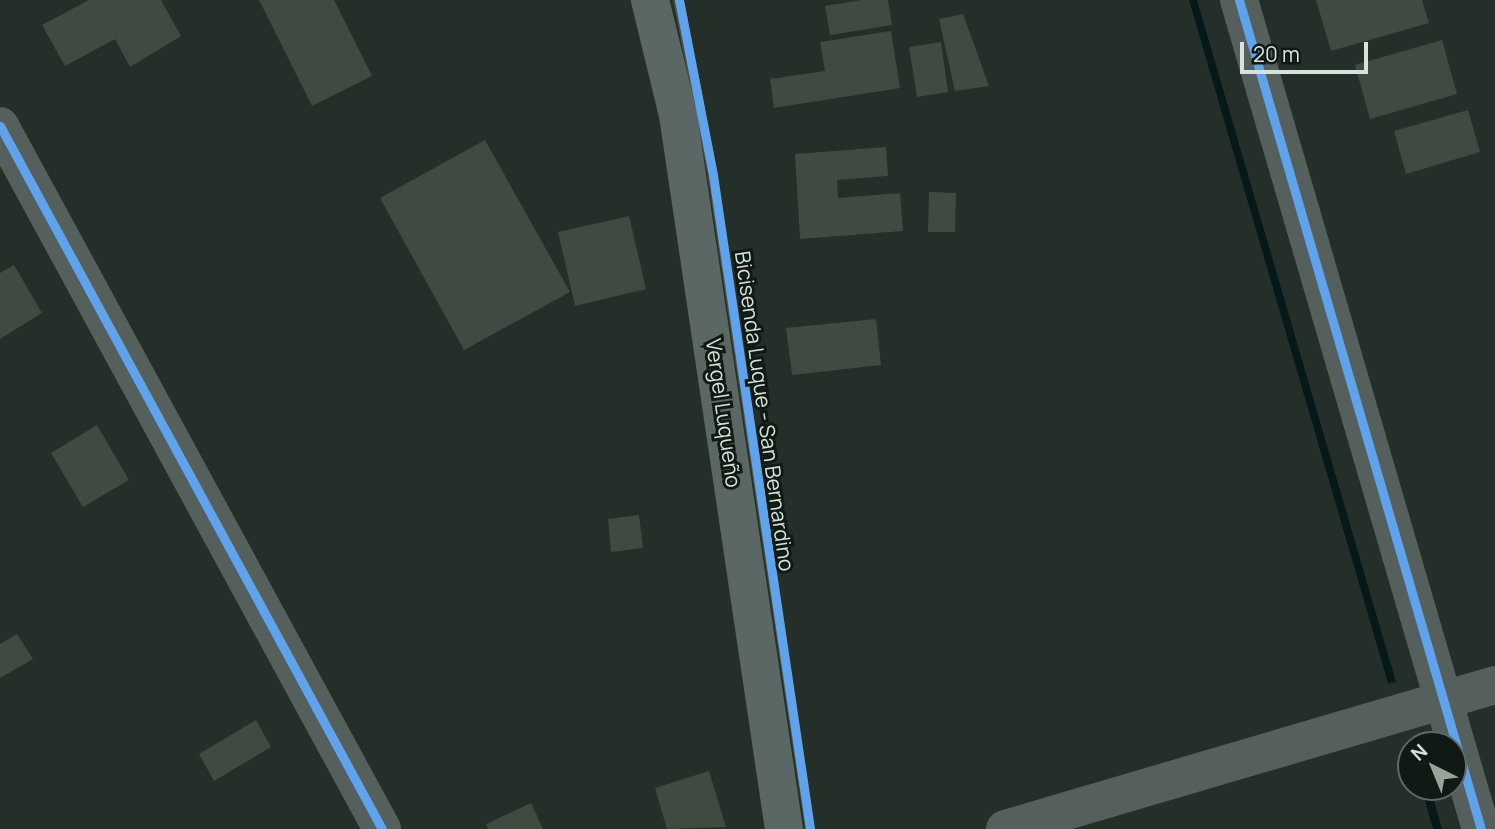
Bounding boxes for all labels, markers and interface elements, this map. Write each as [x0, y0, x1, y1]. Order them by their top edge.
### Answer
scale bar [1243, 28, 1371, 72]
text: 20 m [1253, 40, 1300, 68]
street label: Bicisenda Luque - San Bernardino [730, 249, 800, 573]
street label: Vergel Luqueño [701, 337, 747, 489]
north arrow [1397, 731, 1467, 801]
text: N [1405, 738, 1433, 766]

